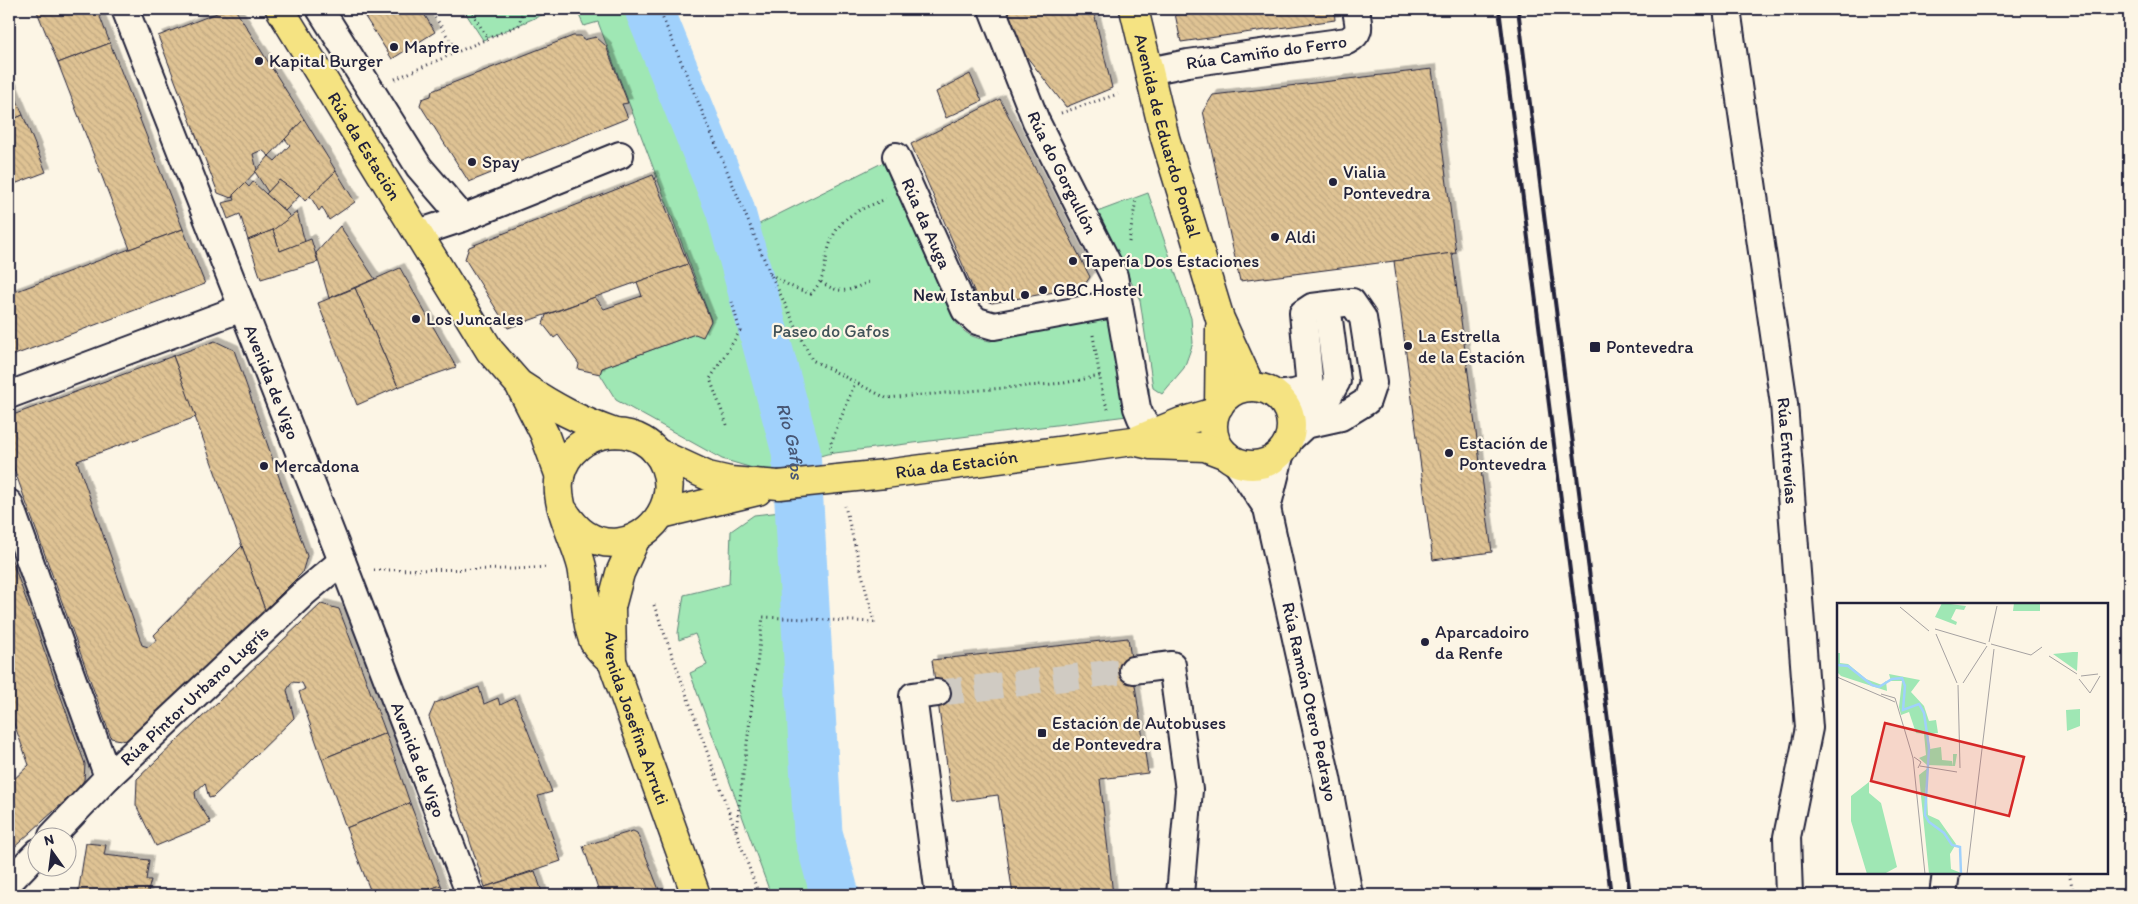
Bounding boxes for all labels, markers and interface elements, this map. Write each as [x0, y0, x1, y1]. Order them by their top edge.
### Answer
street label: Rúa Camiño do Ferro [1185, 30, 1348, 74]
street label: Avenida de Eduardo Pondal [1129, 31, 1206, 240]
place label: Mapfre [404, 36, 460, 58]
marker: Mapfre [388, 41, 400, 53]
place label: Kapital Burger [269, 50, 384, 72]
marker: Kapital Burger [253, 55, 265, 67]
street label: Rúa da Estación [323, 88, 406, 205]
street label: Rúa do Gorgullón [1022, 108, 1102, 238]
place label: Spay [482, 151, 520, 173]
marker: Spay [466, 156, 478, 168]
place label: Vialia Pontevedra [1343, 161, 1431, 204]
street label: Rúa da Auga [896, 175, 956, 273]
marker: Vialia Pontevedra [1327, 176, 1339, 188]
place label: Aldi [1285, 226, 1316, 248]
marker: Aldi [1269, 231, 1281, 243]
place label: Tapería Dos Estaciones [1083, 250, 1259, 272]
marker: Tapería Dos Estaciones [1067, 255, 1079, 267]
place label: GBC Hostel [1053, 279, 1142, 301]
place label: New Istanbul [913, 284, 1015, 306]
marker: GBC Hostel [1037, 284, 1049, 296]
marker: New Istanbul [1019, 289, 1031, 301]
place label: Los Juncales [426, 308, 524, 330]
marker: Los Juncales [410, 313, 422, 325]
park label: Paseo do Gafos [773, 320, 889, 342]
street label: Avenida de Vigo [239, 322, 304, 443]
place label: La Estrella de la Estación [1418, 325, 1525, 368]
place label: Pontevedra [1606, 336, 1694, 358]
marker: La Estrella de la Estación [1402, 340, 1414, 352]
marker: Pontevedra [1588, 340, 1602, 354]
street label: Rúa Entrevías [1772, 396, 1803, 505]
water label: Río Gafos [771, 400, 809, 482]
place label: Estación de Pontevedra [1459, 432, 1548, 475]
street label: Rúa da Estación [894, 445, 1019, 484]
marker: Estación de Pontevedra [1443, 447, 1455, 459]
place label: Mercadona [274, 455, 360, 477]
marker: Mercadona [258, 460, 270, 472]
street label: Rúa Ramón Otero Pedrayo [1277, 600, 1342, 803]
inset map [1837, 603, 2108, 874]
street label: Rúa Pintor Urbano Lugrís [116, 621, 273, 771]
place label: Aparcadoiro da Renfe [1435, 621, 1529, 664]
street label: Avenida Josefina Arruti [600, 631, 674, 808]
marker: Aparcadoiro da Renfe [1419, 636, 1431, 648]
street label: Avenida de Vigo [386, 699, 450, 821]
place label: Estación de Autobuses de Pontevedra [1052, 712, 1226, 755]
marker: Estación de Autobuses de Pontevedra [1036, 727, 1048, 739]
north arrow [28, 826, 78, 876]
text: N [42, 830, 56, 849]

